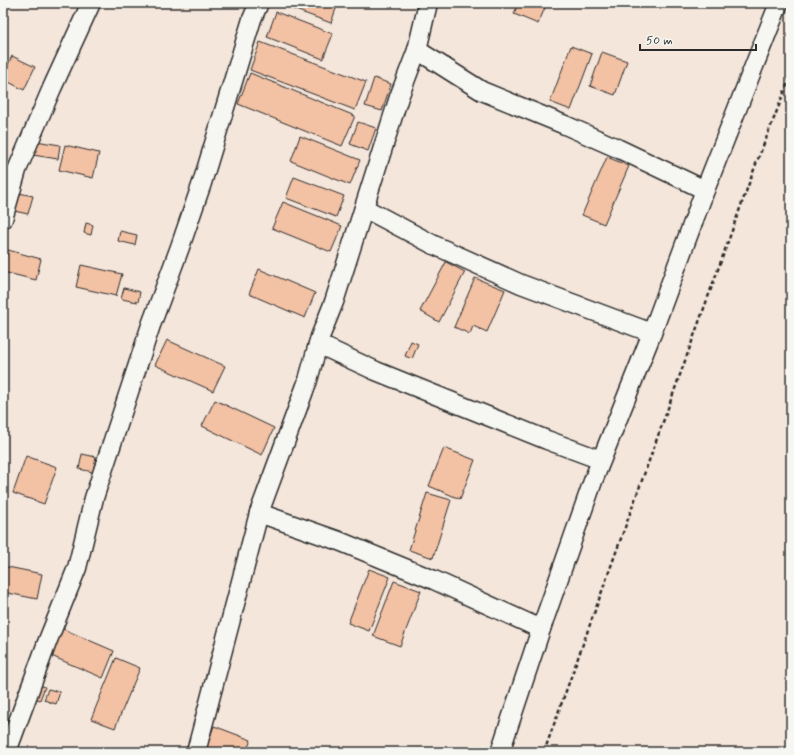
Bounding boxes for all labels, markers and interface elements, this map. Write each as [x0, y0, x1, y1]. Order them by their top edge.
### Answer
scale bar [640, 26, 756, 52]
text: 50 m [646, 33, 673, 49]

